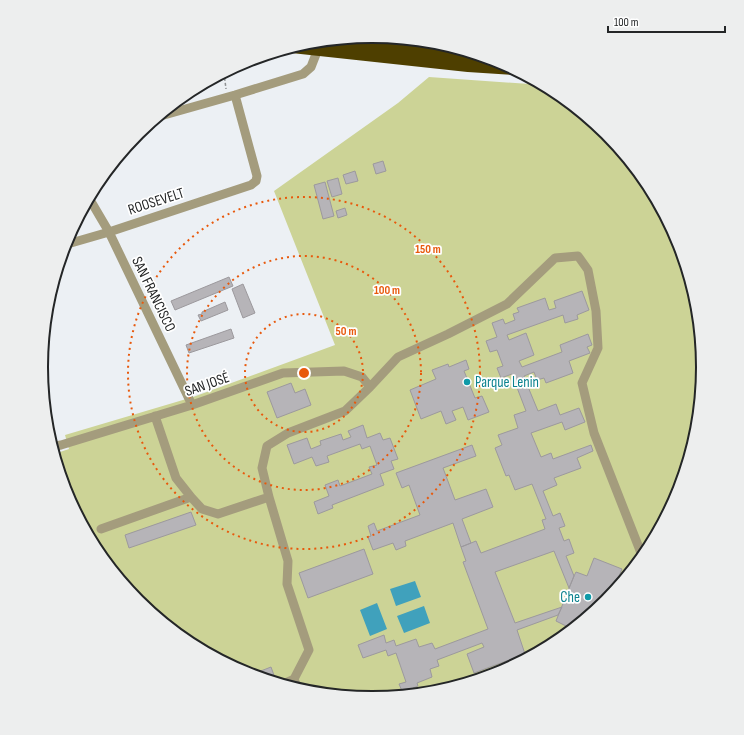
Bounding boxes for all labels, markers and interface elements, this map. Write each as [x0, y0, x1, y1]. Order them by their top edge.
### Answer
scale bar [608, 8, 725, 34]
text: 100 m [614, 15, 639, 30]
street label: ROOSEVELT [126, 184, 187, 219]
text: 150 m [415, 242, 441, 257]
street label: SAN FRANCISCO [127, 254, 180, 335]
text: 100 m [374, 283, 400, 298]
text: 50 m [336, 324, 356, 339]
centre of rings [297, 366, 311, 380]
street label: SAN JOSÉ [182, 368, 232, 401]
place label: Parque Lenin [475, 373, 539, 392]
marker: Parque Lenin [462, 377, 472, 387]
place label: Che [560, 588, 580, 607]
marker: Che [583, 592, 593, 602]

